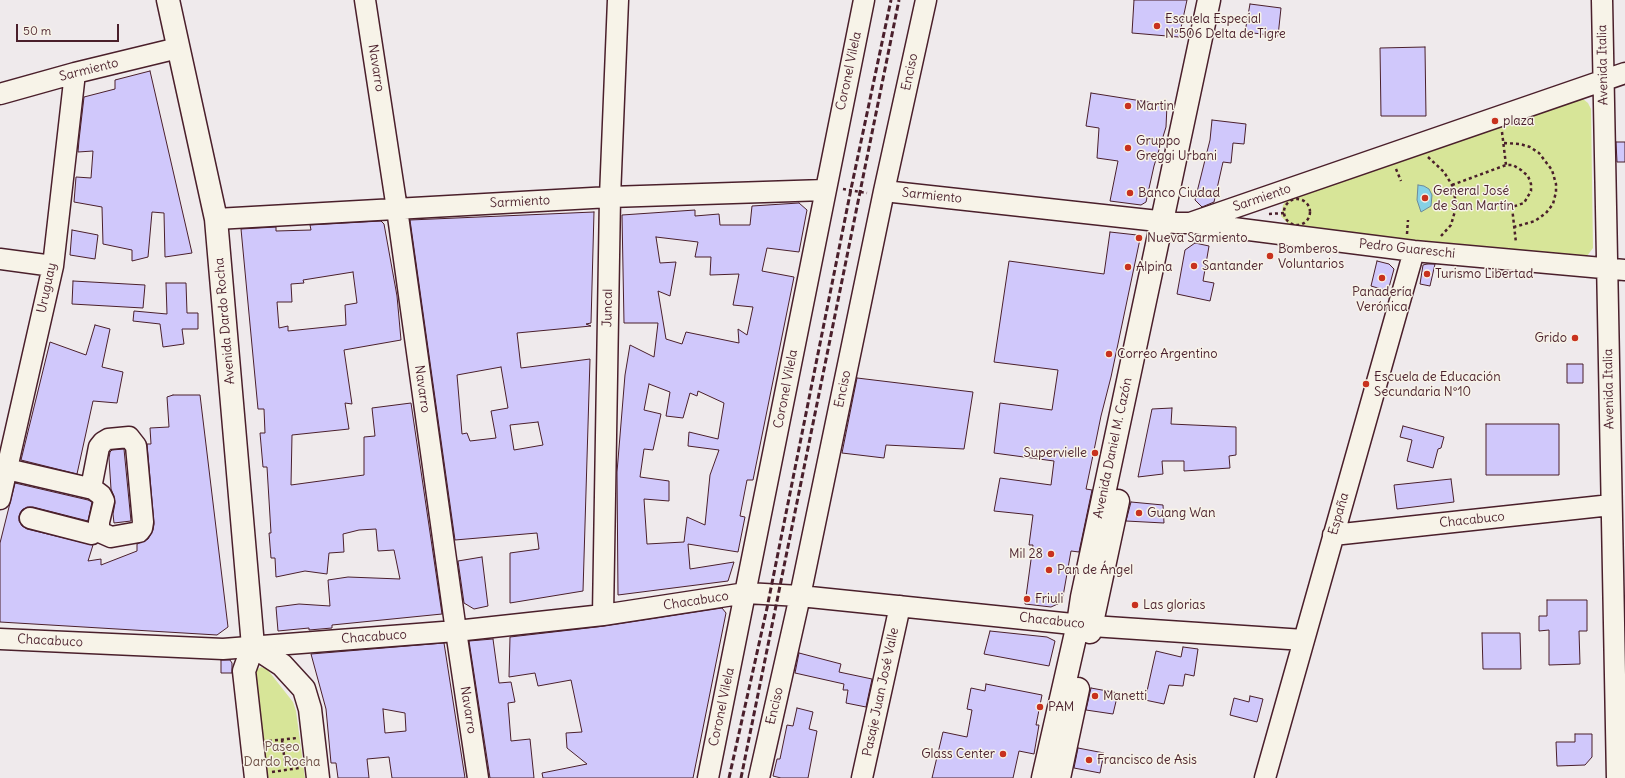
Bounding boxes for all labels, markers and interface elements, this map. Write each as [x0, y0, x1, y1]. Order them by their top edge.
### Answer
place label: Escuela Especial Nº506 Delta de Tigre [1165, 11, 1286, 42]
scale bar [18, 16, 121, 42]
marker: Escuela Especial Nº506 Delta de Tigre [1152, 21, 1162, 31]
text: 50 m [23, 23, 51, 38]
street label: Avenida Italia [1594, 25, 1612, 105]
street label: Coronel Vilela [833, 30, 865, 112]
street label: Navarro [365, 43, 387, 93]
street label: Enciso [898, 52, 922, 92]
street label: Sarmiento [58, 55, 120, 85]
place label: Martin [1136, 98, 1174, 114]
marker: Martin [1123, 101, 1133, 111]
place label: plaza [1503, 113, 1534, 129]
marker: plaza [1490, 116, 1500, 126]
place label: Gruppo Greggi Urbani [1136, 133, 1217, 164]
marker: Gruppo Greggi Urbani [1123, 143, 1133, 153]
street label: Sarmiento [1231, 181, 1293, 215]
place label: General José de San Martín [1433, 183, 1514, 214]
street label: Sarmiento [901, 185, 963, 207]
place label: Banco Ciudad [1138, 185, 1220, 201]
marker: Banco Ciudad [1125, 188, 1135, 198]
street label: Sarmiento [489, 193, 551, 211]
marker: General José de San Martín [1420, 193, 1430, 203]
place label: Nueva Sarmiento [1147, 230, 1248, 246]
marker: Nueva Sarmiento [1134, 233, 1144, 243]
street label: Pedro Guareschi [1358, 236, 1456, 262]
place label: Bomberos Voluntarios [1278, 241, 1344, 272]
marker: Bomberos Voluntarios [1265, 251, 1275, 261]
street label: Avenida Dardo Rocha [212, 257, 238, 385]
place label: Santander [1202, 258, 1263, 274]
place label: Alpina [1136, 259, 1173, 275]
street label: Uruguay [34, 261, 60, 315]
marker: Santander [1189, 261, 1199, 271]
marker: Alpina [1123, 262, 1133, 272]
place label: Turismo Libertad [1435, 266, 1533, 282]
marker: Turismo Libertad [1422, 269, 1432, 279]
marker: Panadería Verónica [1377, 273, 1387, 283]
place label: Panadería Verónica [1352, 284, 1412, 315]
street label: Juncal [600, 289, 616, 327]
place label: Grido [1534, 330, 1567, 346]
marker: Grido [1570, 333, 1580, 343]
place label: Correo Argentino [1117, 346, 1218, 362]
street label: Coronel Vilela [771, 348, 801, 430]
marker: Correo Argentino [1104, 349, 1114, 359]
street label: Avenida Italia [1600, 349, 1618, 429]
street label: Navarro [411, 364, 433, 414]
street label: Enciso [831, 369, 855, 409]
place label: Escuela de Educación Secundaria Nº10 [1374, 369, 1501, 400]
street label: Avenida Daniel M. Cazón [1090, 376, 1136, 520]
marker: Escuela de Educación Secundaria Nº10 [1361, 379, 1371, 389]
place label: Supervielle [1023, 445, 1087, 461]
marker: Supervielle [1090, 448, 1100, 458]
street label: España [1326, 491, 1352, 537]
place label: Guang Wan [1147, 505, 1216, 521]
marker: Guang Wan [1134, 508, 1144, 518]
street label: Chacabuco [1438, 509, 1506, 531]
place label: Mil 28 [1009, 546, 1043, 562]
marker: Mil 28 [1046, 549, 1056, 559]
place label: Pan de Ángel [1057, 562, 1133, 578]
marker: Pan de Ángel [1044, 565, 1054, 575]
street label: Chacabuco [662, 588, 730, 614]
place label: Friuli [1035, 591, 1063, 607]
marker: Friuli [1022, 594, 1032, 604]
place label: Las glorias [1143, 597, 1205, 613]
marker: Las glorias [1130, 600, 1140, 610]
street label: Chacabuco [1018, 610, 1086, 632]
street label: Pasaje Juan José Valle [860, 626, 902, 758]
street label: Chacabuco [341, 627, 407, 647]
street label: Chacabuco [17, 631, 83, 651]
street label: Coronel Vilela [706, 666, 738, 748]
street label: Navarro [457, 685, 479, 735]
street label: Enciso [763, 686, 787, 726]
place label: Manetti [1103, 688, 1147, 704]
marker: Manetti [1090, 691, 1100, 701]
place label: PAM [1048, 699, 1074, 715]
marker: PAM [1035, 702, 1045, 712]
park label: Paseo Dardo Rocha [244, 739, 320, 770]
place label: Glass Center [921, 746, 995, 762]
marker: Glass Center [998, 749, 1008, 759]
place label: Francisco de Asis [1097, 752, 1197, 768]
marker: Francisco de Asis [1084, 755, 1094, 765]

